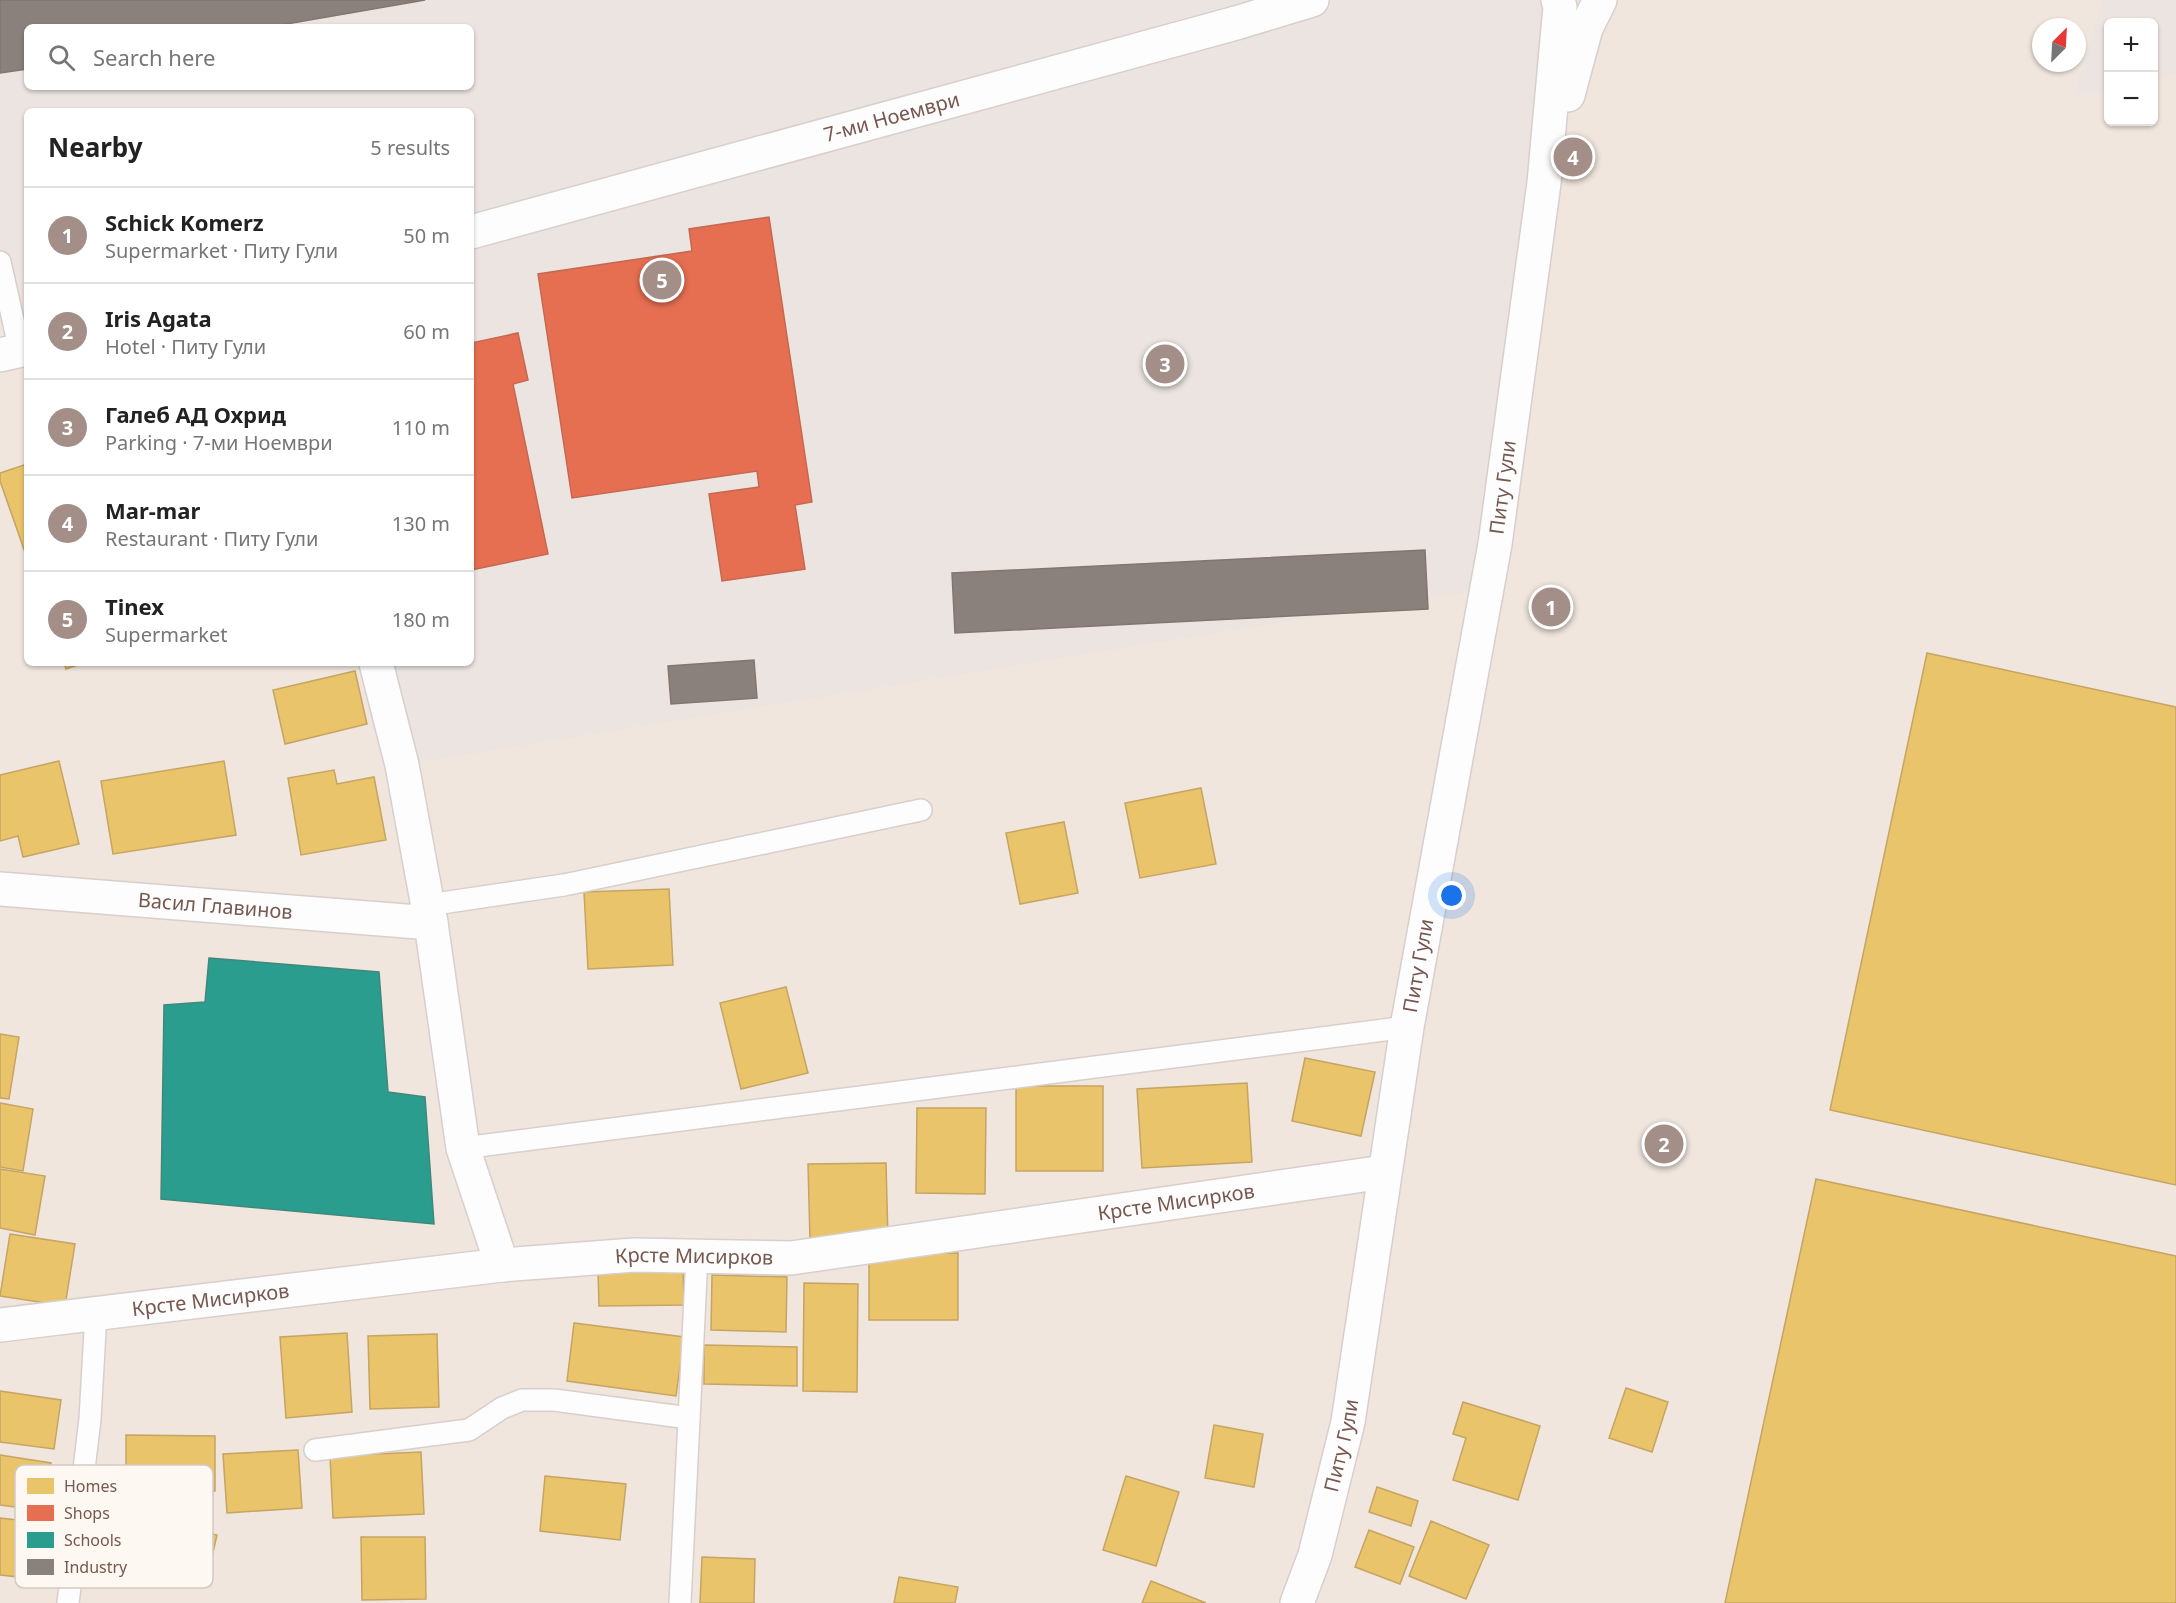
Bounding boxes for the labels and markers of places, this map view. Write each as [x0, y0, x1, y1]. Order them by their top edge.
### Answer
pin: 4 [1554, 134, 1592, 180]
pin: 5 [642, 258, 682, 302]
pin: 3 [1146, 342, 1184, 386]
pin: 1 [1532, 584, 1570, 630]
pin: 2 [1644, 1122, 1684, 1166]

